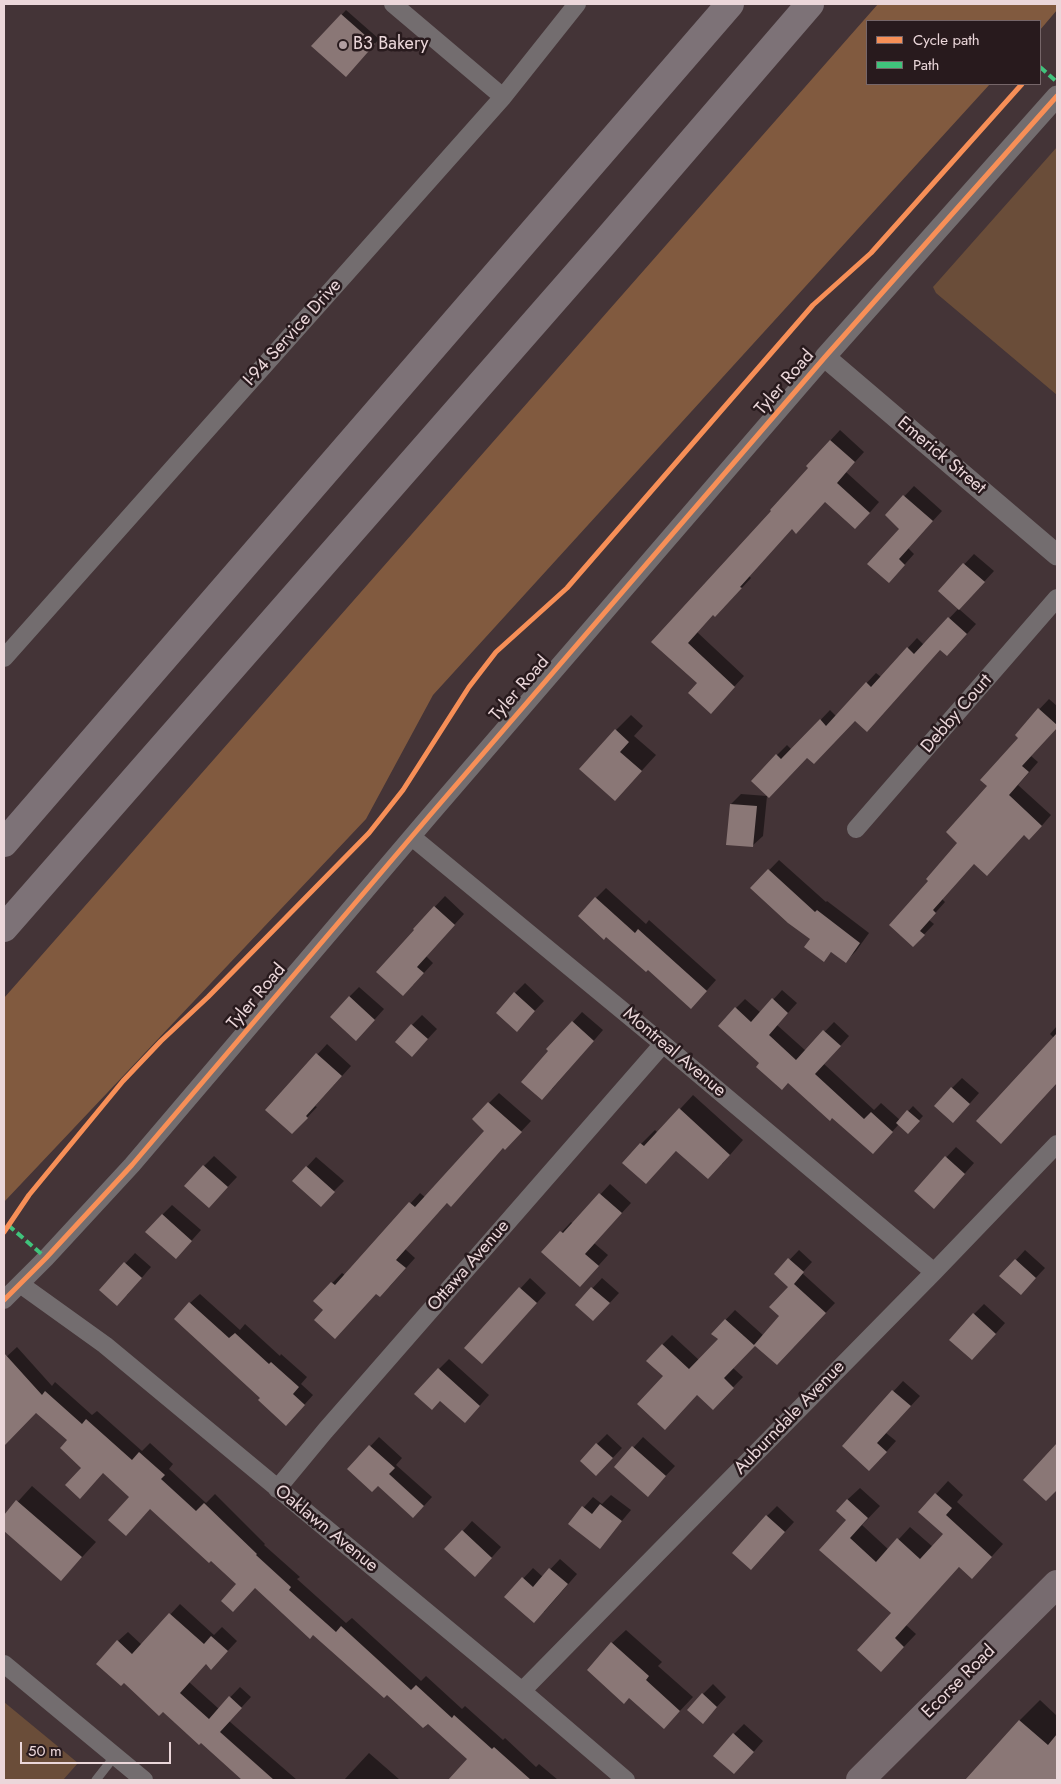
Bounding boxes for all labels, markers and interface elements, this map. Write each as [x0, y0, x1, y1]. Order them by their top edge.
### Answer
legend [866, 20, 1041, 85]
text: Cycle path [913, 29, 980, 51]
place label: B3 Bakery [353, 34, 429, 56]
marker: B3 Bakery [337, 39, 349, 51]
text: Path [913, 54, 939, 76]
street label: I-94 Service Drive [239, 275, 347, 391]
street label: Tyler Road [751, 346, 819, 420]
street label: Emerick Street [892, 413, 990, 499]
street label: Tyler Road [486, 652, 554, 726]
street label: Debby Court [917, 670, 997, 758]
street label: Tyler Road [223, 960, 291, 1034]
street label: Montreal Avenue [618, 1004, 730, 1102]
street label: Ottawa Avenue [424, 1216, 514, 1316]
street label: Auburndale Avenue [730, 1357, 850, 1479]
street label: Oaklawn Avenue [270, 1481, 382, 1577]
street label: Ecorse Road [918, 1641, 1000, 1723]
scale bar [22, 1732, 174, 1764]
text: 50 m [28, 1740, 62, 1762]

